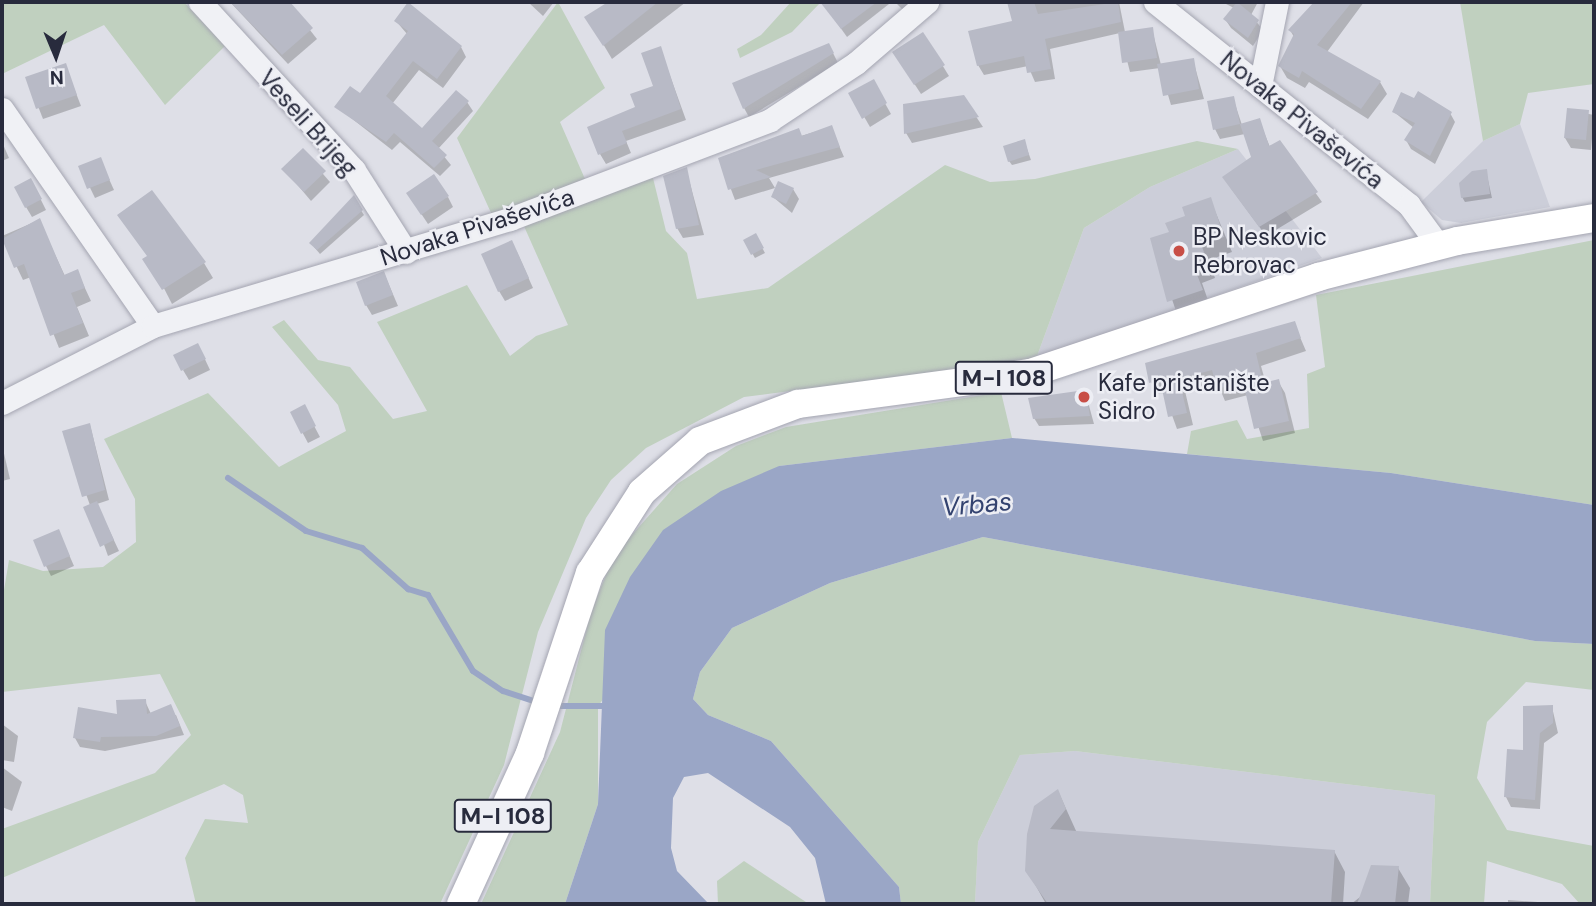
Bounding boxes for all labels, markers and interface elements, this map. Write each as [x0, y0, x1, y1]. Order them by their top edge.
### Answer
north arrow [21, 21, 91, 91]
street label: Novaka Pivaševića [1214, 45, 1390, 195]
street label: Veseli Brijeg [253, 64, 363, 182]
text: N [49, 65, 64, 90]
street label: Novaka Pivaševića [377, 182, 577, 272]
place label: BP Neskovic Rebrovac [1193, 223, 1327, 279]
marker: BP Neskovic Rebrovac [1171, 243, 1187, 259]
road number: M-I 108 [953, 358, 1055, 398]
place label: Kafe pristanište Sidro [1098, 369, 1270, 425]
marker: Kafe pristanište Sidro [1076, 389, 1092, 405]
water label: Vrbas [941, 486, 1013, 524]
road number: M-I 108 [452, 796, 554, 836]

